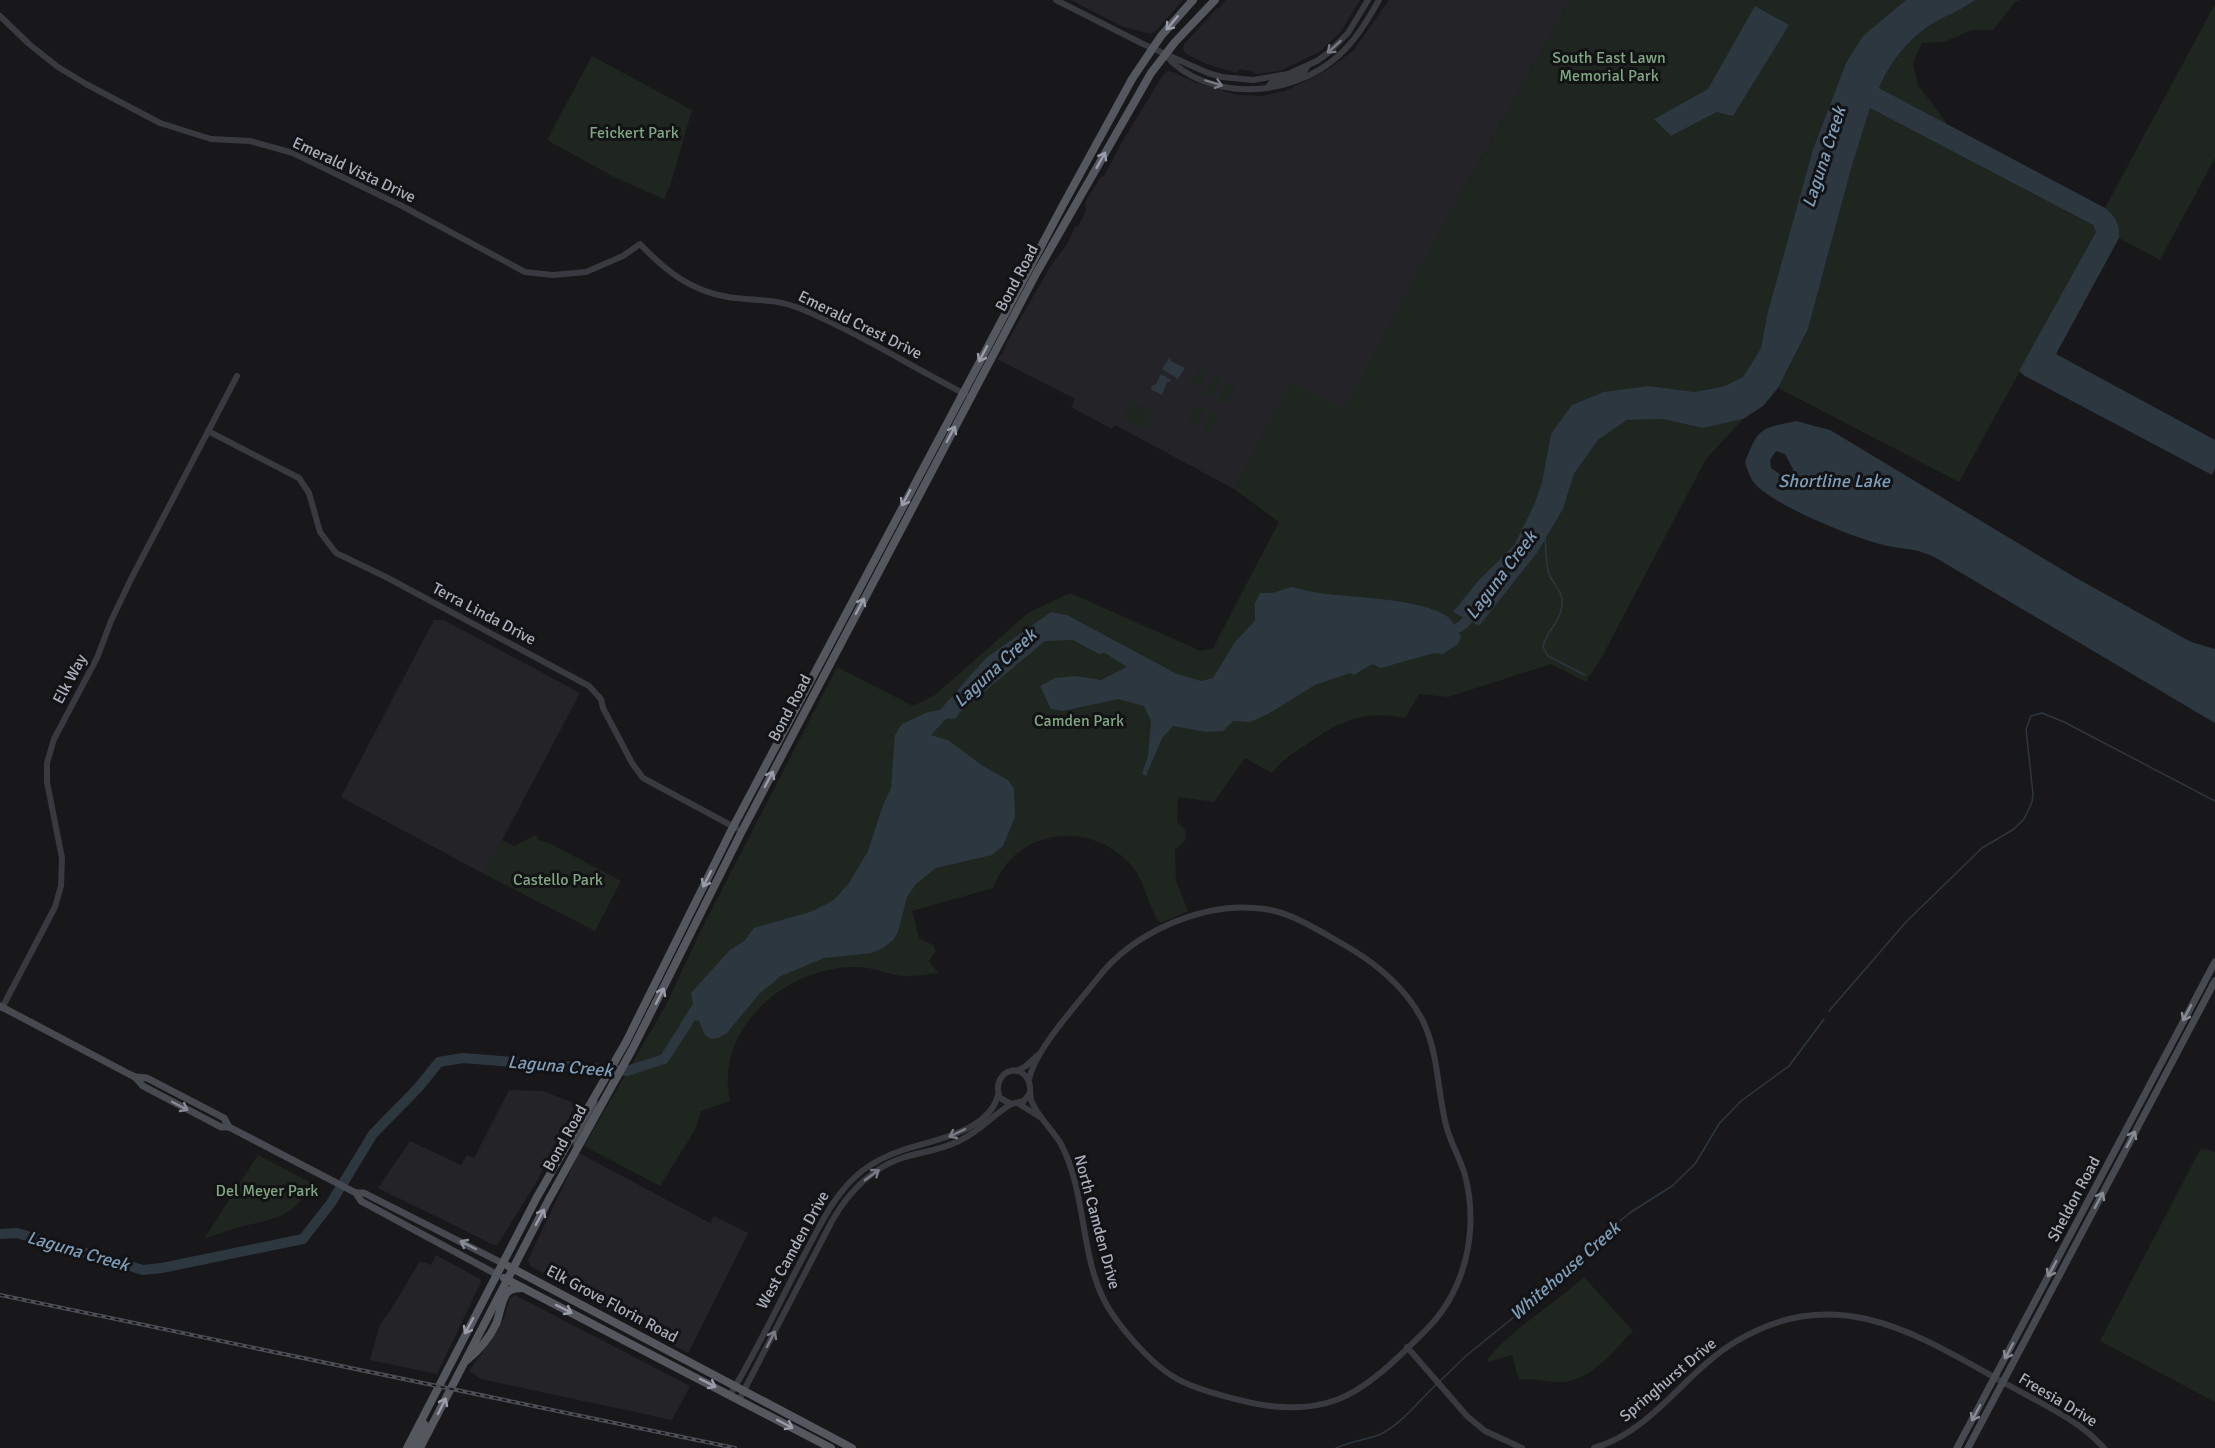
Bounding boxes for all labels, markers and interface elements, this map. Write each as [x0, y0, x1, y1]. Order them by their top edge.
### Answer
one-way arrow [1165, 15, 1178, 31]
one-way arrow [1327, 40, 1342, 54]
park label: South East Lawn Memorial Park [1552, 48, 1666, 86]
one-way arrow [1204, 78, 1223, 89]
water label: Laguna Creek [1797, 102, 1851, 210]
park label: Feickert Park [589, 123, 679, 143]
street label: Emerald Vista Drive [289, 133, 419, 207]
one-way arrow [1096, 151, 1107, 169]
street label: Bond Road [991, 241, 1043, 315]
street label: Emerald Crest Drive [795, 286, 925, 364]
one-way arrow [977, 345, 989, 362]
one-way arrow [945, 426, 957, 443]
water label: Shortline Lake [1778, 470, 1891, 492]
one-way arrow [900, 488, 911, 506]
water label: Laguna Creek [1461, 525, 1542, 623]
street label: Terra Linda Drive [429, 578, 539, 650]
one-way arrow [855, 598, 866, 616]
water label: Laguna Creek [949, 623, 1042, 712]
street label: Elk Way [49, 650, 92, 707]
street label: Bond Road [764, 671, 816, 745]
park label: Camden Park [1034, 711, 1124, 731]
one-way arrow [763, 771, 775, 788]
park label: Castello Park [513, 870, 603, 890]
one-way arrow [701, 870, 712, 888]
one-way arrow [654, 987, 666, 1005]
one-way arrow [2181, 1004, 2192, 1022]
water label: Laguna Creek [507, 1050, 615, 1082]
one-way arrow [171, 1100, 188, 1112]
street label: Bond Road [539, 1101, 591, 1175]
one-way arrow [948, 1127, 966, 1139]
one-way arrow [2126, 1131, 2137, 1149]
street label: North Camden Drive [1069, 1153, 1125, 1291]
street label: Sheldon Road [2043, 1153, 2105, 1245]
one-way arrow [863, 1169, 879, 1181]
park label: Del Meyer Park [216, 1181, 318, 1201]
street label: West Camden Drive [752, 1187, 834, 1313]
one-way arrow [2094, 1192, 2105, 1210]
one-way arrow [534, 1208, 546, 1226]
water label: Whitehouse Creek [1505, 1216, 1626, 1325]
water label: Laguna Creek [25, 1226, 133, 1277]
one-way arrow [459, 1239, 477, 1251]
one-way arrow [2046, 1260, 2058, 1277]
street label: Elk Grove Florin Road [543, 1261, 681, 1347]
one-way arrow [554, 1304, 572, 1315]
one-way arrow [463, 1316, 474, 1334]
one-way arrow [766, 1331, 777, 1349]
street label: Springhurst Drive [1615, 1334, 1721, 1426]
one-way arrow [2003, 1342, 2014, 1360]
street label: Freesia Drive [2015, 1369, 2101, 1431]
one-way arrow [698, 1378, 716, 1389]
one-way arrow [436, 1397, 448, 1415]
one-way arrow [1970, 1404, 1982, 1421]
one-way arrow [776, 1418, 793, 1430]

